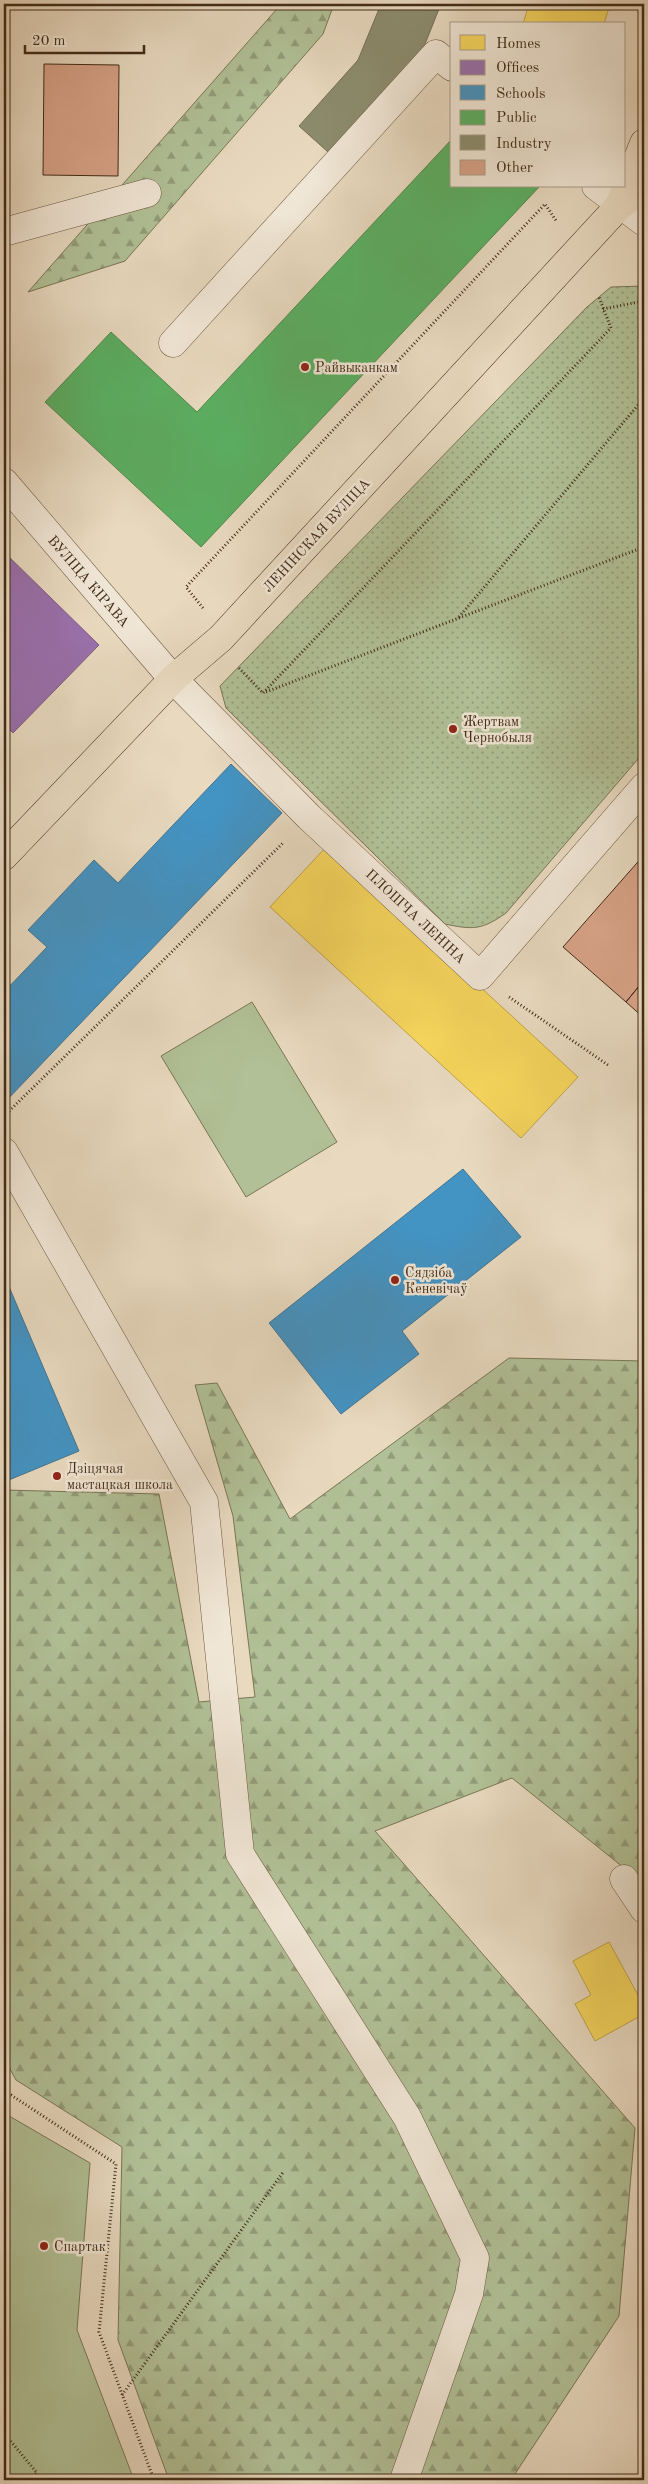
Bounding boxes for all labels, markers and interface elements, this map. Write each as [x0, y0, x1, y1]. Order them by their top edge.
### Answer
scale bar [25, 22, 144, 54]
legend [450, 22, 626, 188]
text: 20 m [32, 34, 66, 49]
text: Homes [496, 37, 541, 52]
text: Offices [496, 61, 539, 76]
text: Schools [496, 87, 545, 102]
text: Public [496, 111, 537, 126]
text: Industry [496, 137, 552, 152]
text: Other [496, 161, 533, 176]
marker: Райвыканкам [299, 361, 311, 373]
place label: Райвыканкам [315, 361, 398, 375]
street label: ЛЕНІНСКАЯ ВУЛІЦА [261, 476, 373, 595]
street label: ВУЛІЦА КІРАВА [45, 533, 132, 630]
place label: Жертвам Чернобыля [463, 715, 532, 745]
marker: Жертвам Чернобыля [447, 723, 459, 735]
street label: ПЛОШЧА ЛЕНІНА [363, 867, 468, 967]
place label: Сядзіба Кеневічаў [405, 1266, 468, 1296]
marker: Сядзіба Кеневічаў [389, 1274, 401, 1286]
place label: Дзіцячая мастацкая школа [67, 1462, 173, 1492]
marker: Дзіцячая мастацкая школа [51, 1470, 63, 1482]
marker: Спартак [38, 2240, 50, 2252]
place label: Спартак [54, 2240, 106, 2254]

